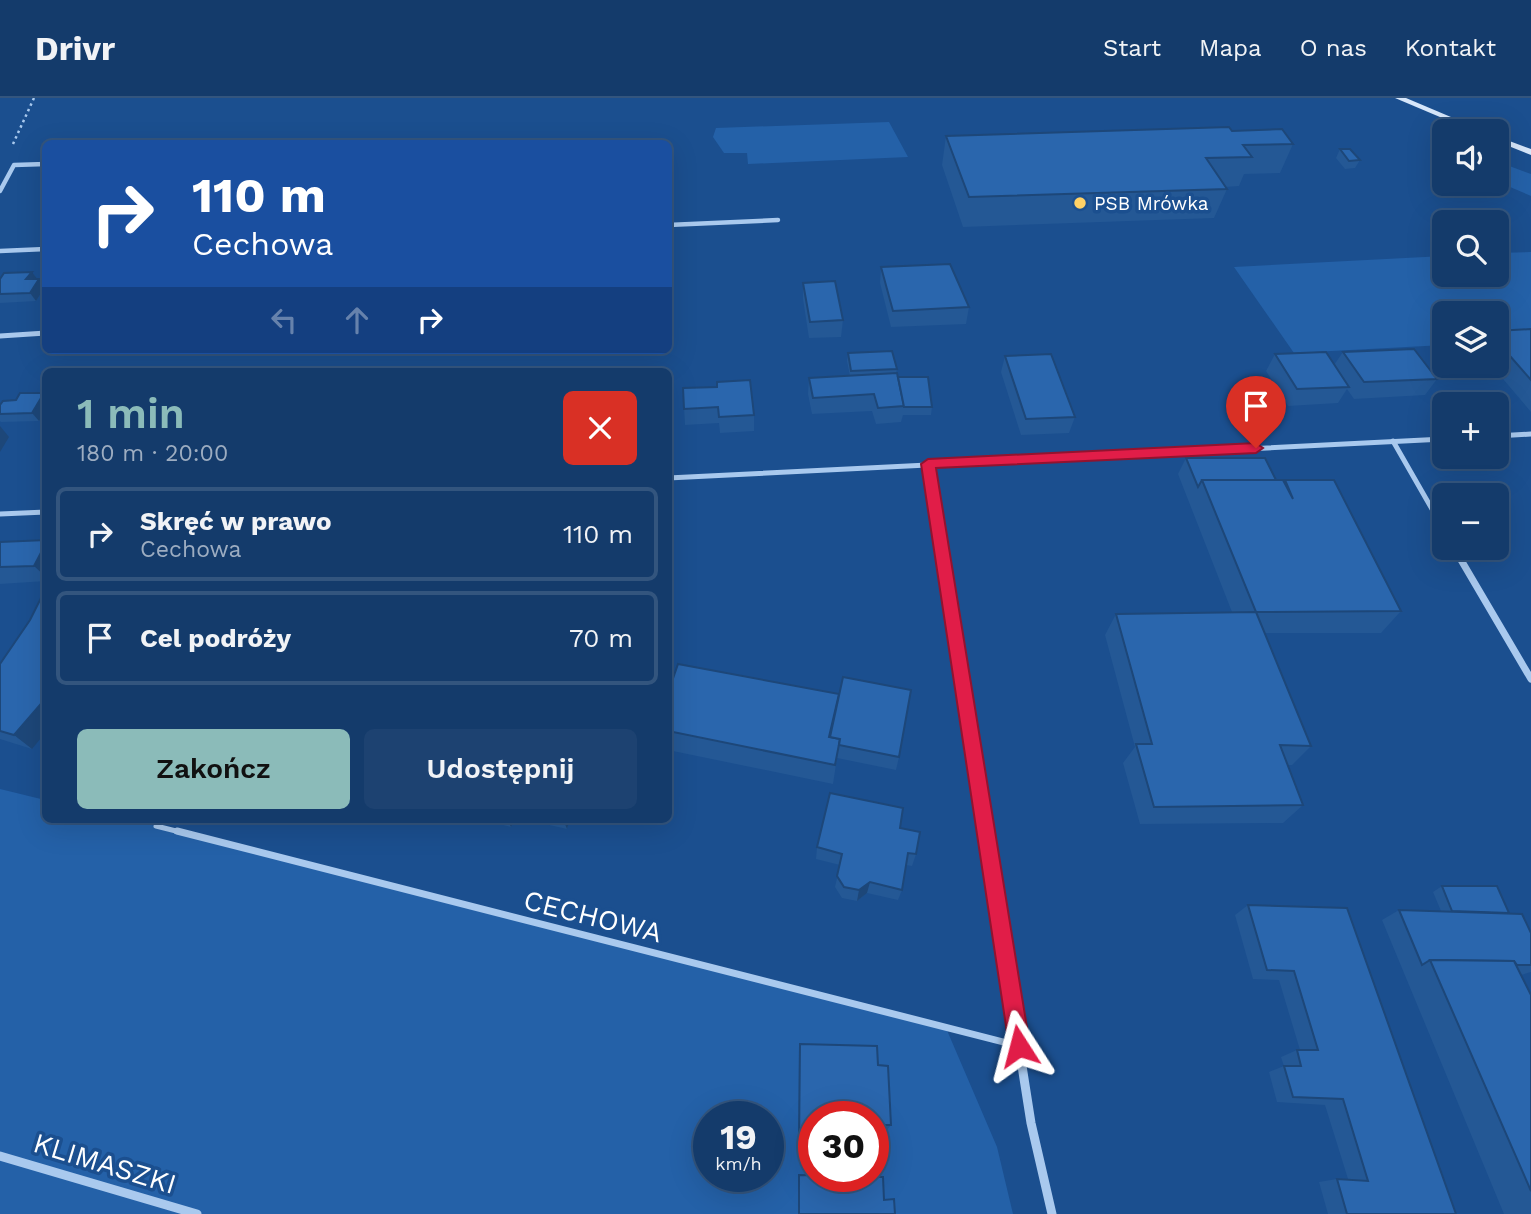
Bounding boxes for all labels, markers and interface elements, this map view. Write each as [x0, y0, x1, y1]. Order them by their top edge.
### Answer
text: Drivr [35, 29, 115, 68]
text: Start [1103, 34, 1161, 62]
text: Mapa [1199, 34, 1262, 62]
text: O nas [1300, 34, 1367, 62]
text: Kontakt [1405, 34, 1496, 62]
map controls [1432, 119, 1509, 560]
button: sound [1432, 119, 1509, 196]
text: 110 m [192, 166, 326, 224]
icon: right [77, 168, 168, 259]
place label: PSB Mrówka [1094, 192, 1209, 215]
marker: PSB Mrówka [1072, 195, 1088, 211]
button: search [1432, 210, 1509, 287]
text: Cechowa [192, 225, 333, 263]
icon: left [265, 301, 303, 339]
icon: ahead [338, 301, 376, 339]
icon: right [411, 301, 449, 339]
button: layers [1432, 301, 1509, 378]
pin [1226, 376, 1286, 448]
icon: arrive [1237, 387, 1275, 425]
text: 1 min [77, 389, 185, 438]
button: close [563, 391, 637, 465]
button: + [1432, 392, 1509, 469]
text: 180 m · 20:00 [77, 440, 228, 467]
button: − [1432, 483, 1509, 560]
text: Skręć w prawo [140, 506, 332, 536]
icon: right [81, 515, 119, 553]
text: 110 m [563, 519, 633, 549]
text: Cechowa [140, 536, 242, 563]
icon: arrive [81, 619, 119, 657]
text: Cel podróży [140, 623, 291, 653]
text: 70 m [569, 623, 633, 653]
button: Zakończ [77, 729, 350, 809]
button: Udostępnij [364, 729, 637, 809]
street label: CECHOWA [520, 883, 665, 950]
position arrow [982, 1009, 1056, 1083]
speed limit sign: 30 [798, 1101, 889, 1192]
text: 19 [720, 1116, 757, 1158]
street label: KLIMASZKI [29, 1126, 180, 1201]
text: km/h [715, 1153, 762, 1174]

